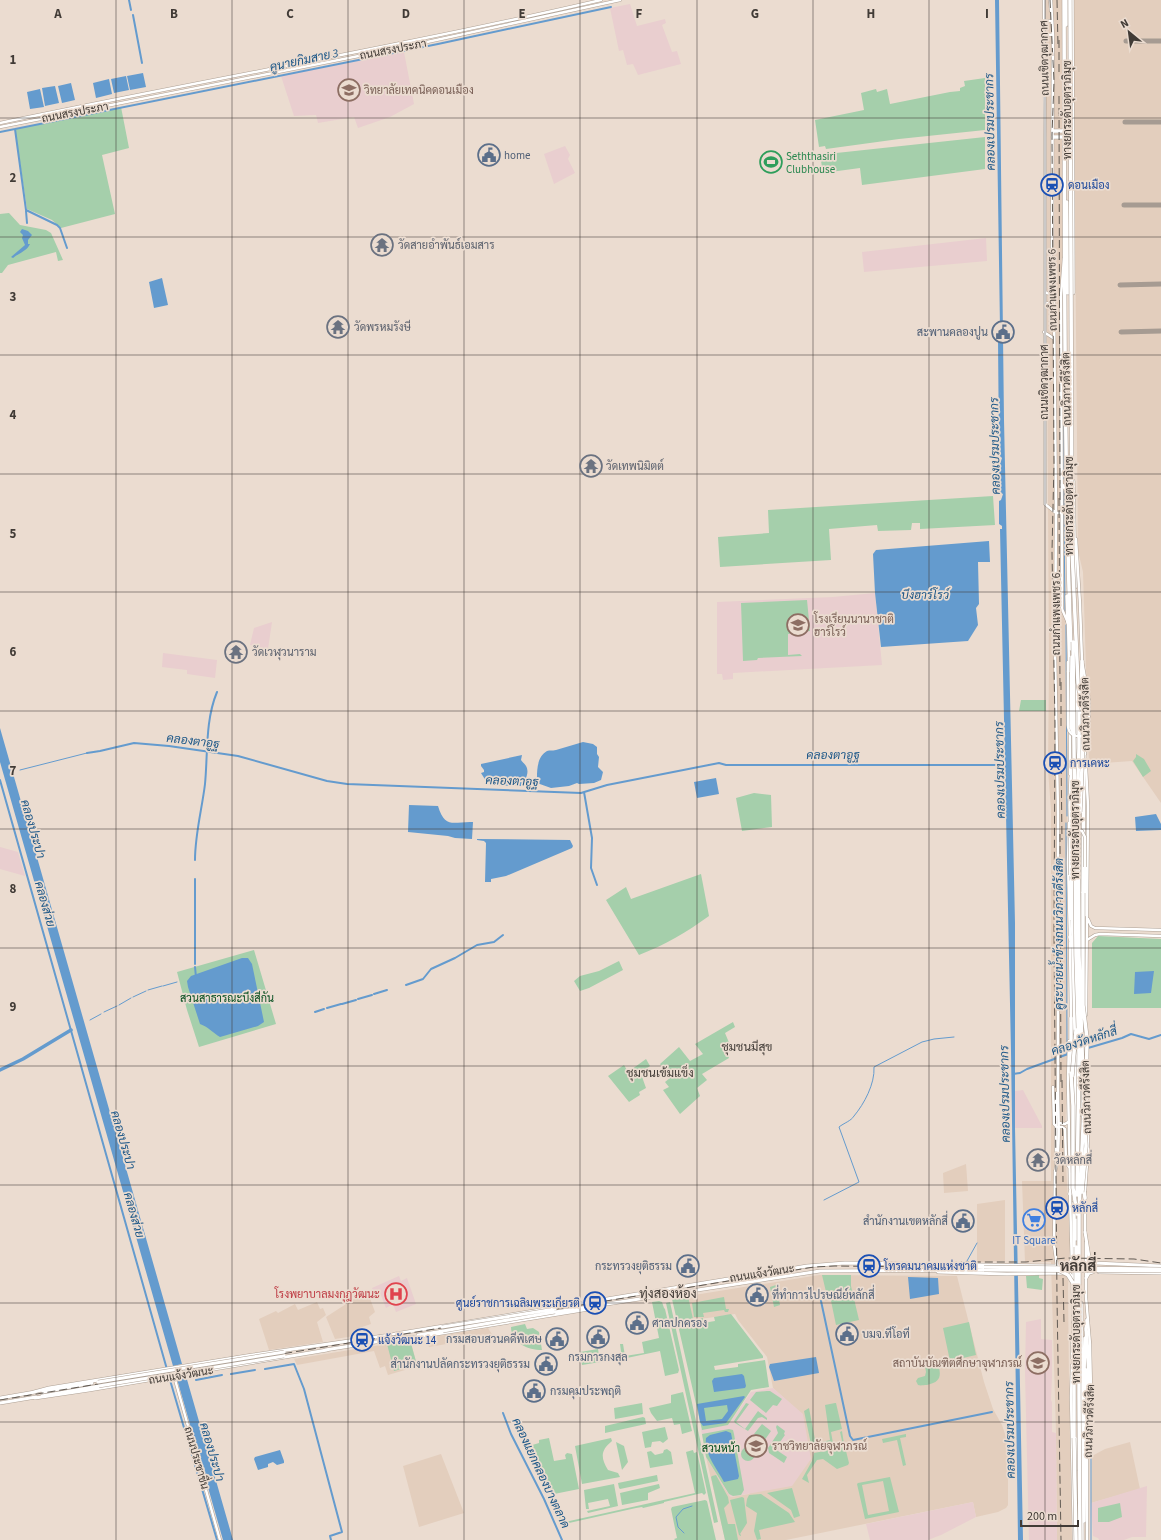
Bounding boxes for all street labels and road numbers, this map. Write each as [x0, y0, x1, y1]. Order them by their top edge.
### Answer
street label: ถนนเชิดวุฒากาศ [1036, 20, 1054, 96]
street label: ถนนสรงประภา [358, 36, 428, 63]
street label: ทางยกระดับอุตราภิมุข [1060, 61, 1076, 159]
street label: ถนนสรงประภา [40, 99, 110, 126]
street label: ถนนกำแพงเพชร 6 [1044, 248, 1061, 331]
street label: ถนนเชิดวุฒากาศ [1037, 344, 1053, 420]
street label: ถนนวิภาวดีรังสิต [1057, 352, 1075, 426]
street label: ทางยกระดับอุตราภิมุข [1062, 457, 1078, 555]
street label: ถนนกำแพงเพชร 6 [1049, 572, 1064, 655]
street label: ถนนวิภาวดีรังสิต [1076, 677, 1094, 751]
street label: ทางยกระดับอุตราภิมุข [1068, 781, 1084, 879]
street label: ถนนวิภาวดีรังสิต [1077, 1060, 1095, 1134]
street label: ถนนแจ้งวัฒนะ [729, 1261, 796, 1286]
street label: ทางยกระดับอุตราภิมุข [1069, 1285, 1085, 1383]
street label: ถนนแจ้งวัฒนะ [148, 1363, 215, 1388]
street label: ถนนวิภาวดีรังสิต [1080, 1384, 1098, 1458]
street label: ถนนประชาชื่น [180, 1424, 216, 1491]

